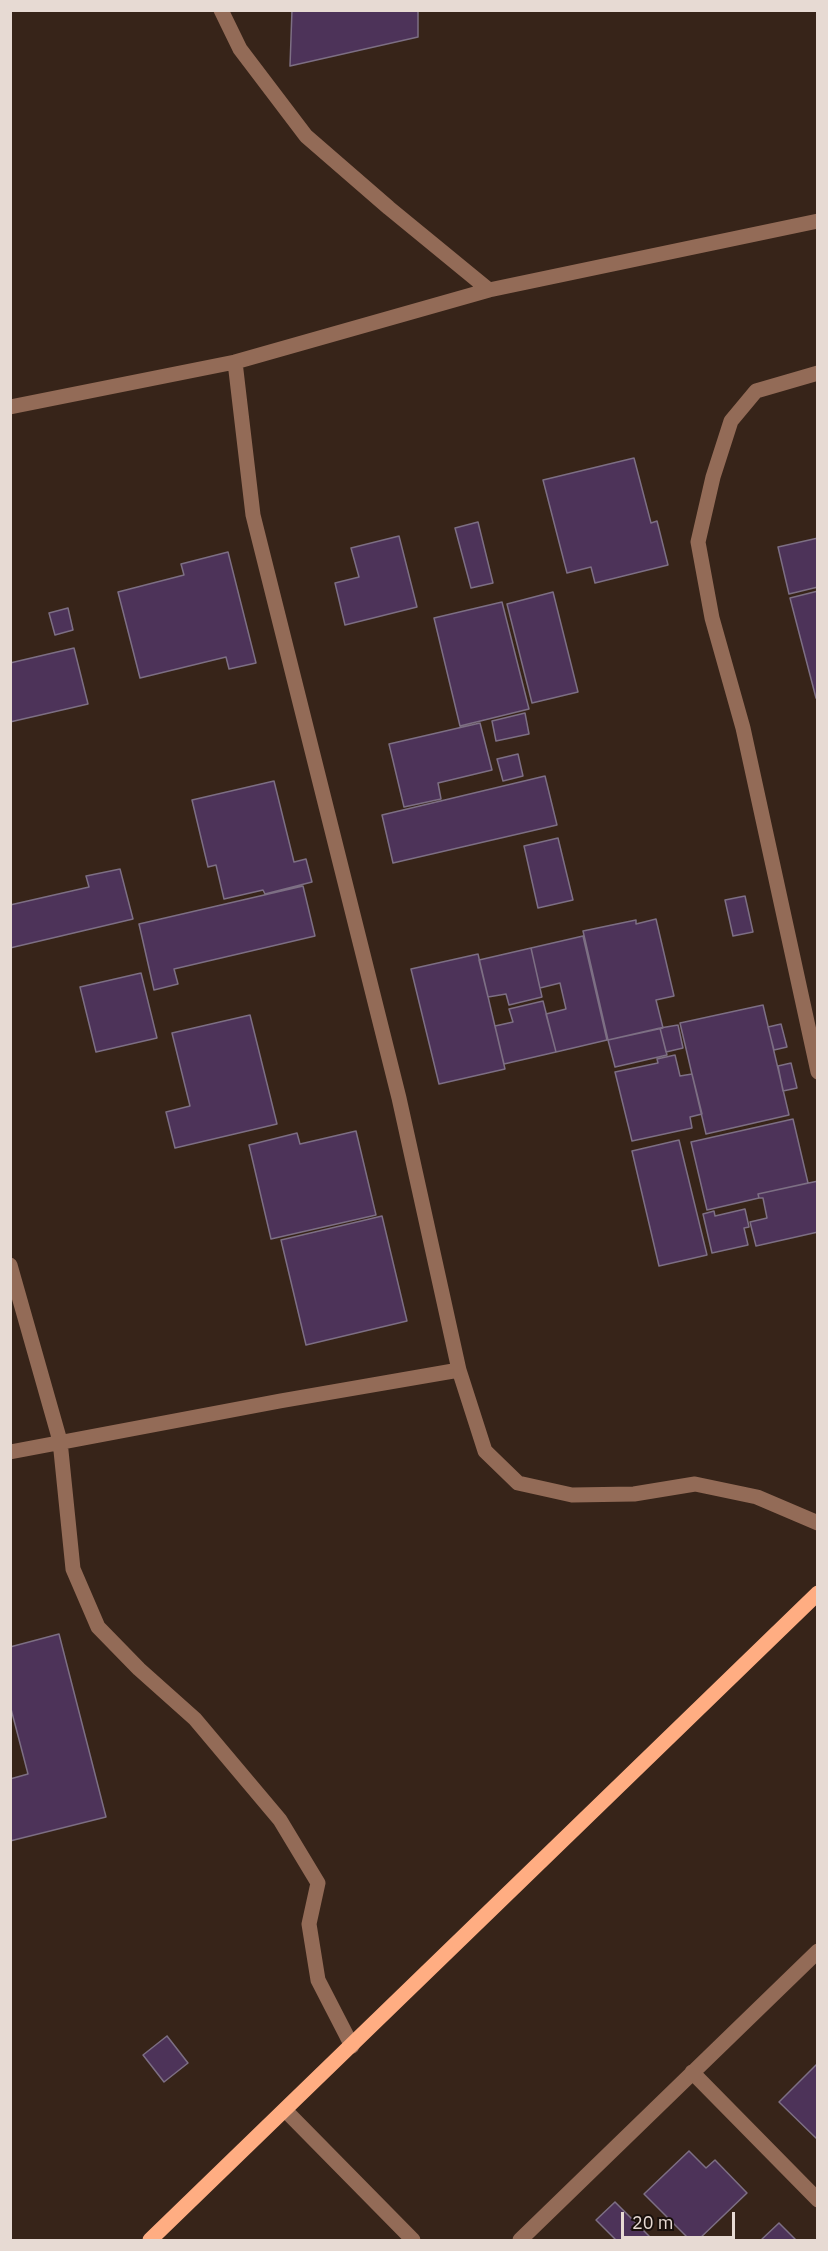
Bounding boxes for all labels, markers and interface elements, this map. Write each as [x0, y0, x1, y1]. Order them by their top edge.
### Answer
scale bar [624, 2200, 738, 2238]
text: 20 m [632, 2211, 674, 2234]

